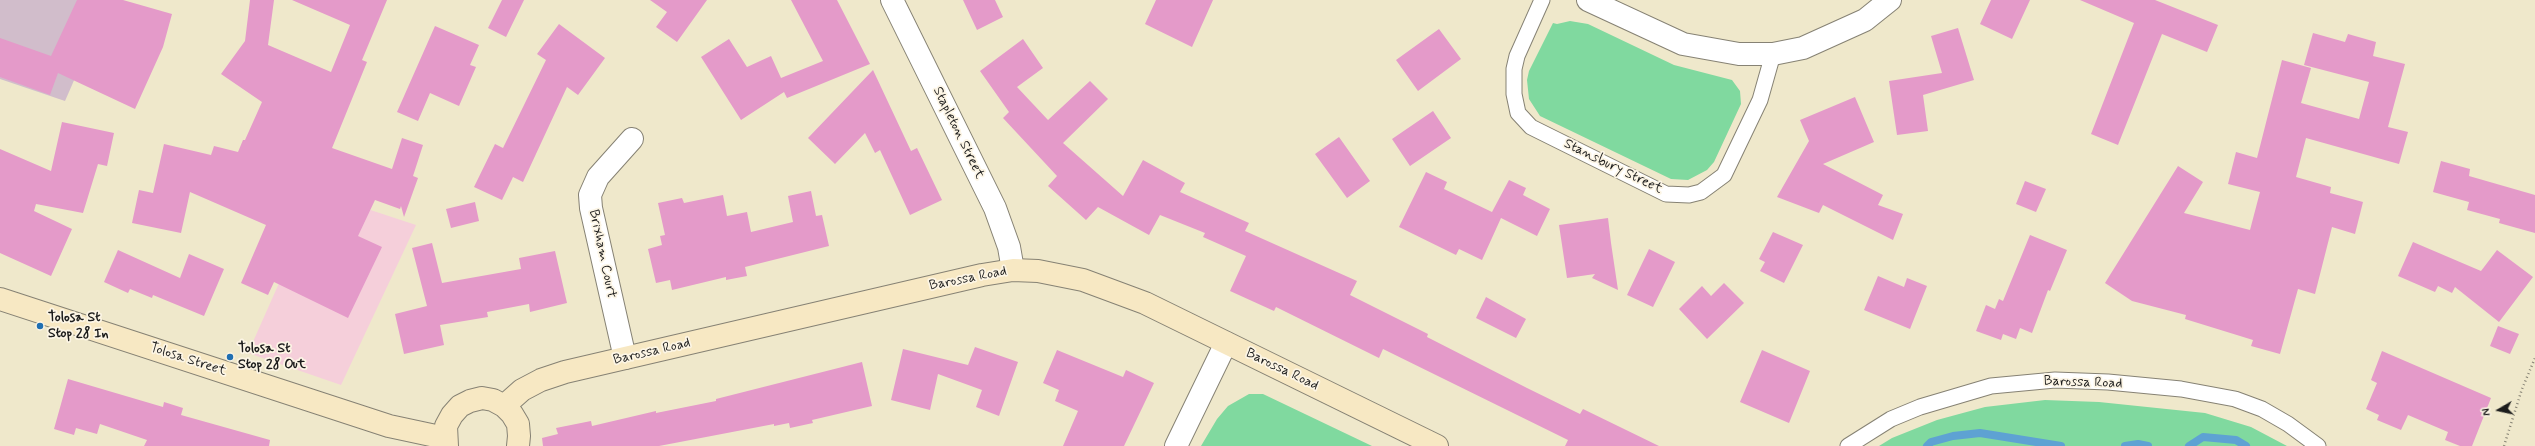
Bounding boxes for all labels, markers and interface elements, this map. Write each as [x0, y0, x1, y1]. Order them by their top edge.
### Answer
street label: Stapleton Street [928, 84, 988, 182]
street label: Stansbury Street [1561, 136, 1665, 198]
street label: Brixham Court [584, 208, 620, 300]
street label: Barossa Road [928, 263, 1008, 295]
place label: Tolosa St Stop 28 In [48, 310, 109, 342]
marker: Tolosa St Stop 28 In [35, 321, 45, 331]
street label: Barossa Road [612, 335, 692, 369]
street label: Tolosa Street [148, 340, 228, 380]
place label: Tolosa St Stop 28 Out [238, 341, 306, 374]
street label: Barossa Road [1243, 345, 1321, 395]
marker: Tolosa St Stop 28 Out [225, 352, 235, 362]
street label: Barossa Road [2043, 373, 2123, 393]
north arrow [2479, 390, 2519, 430]
text: N [2480, 407, 2495, 417]

